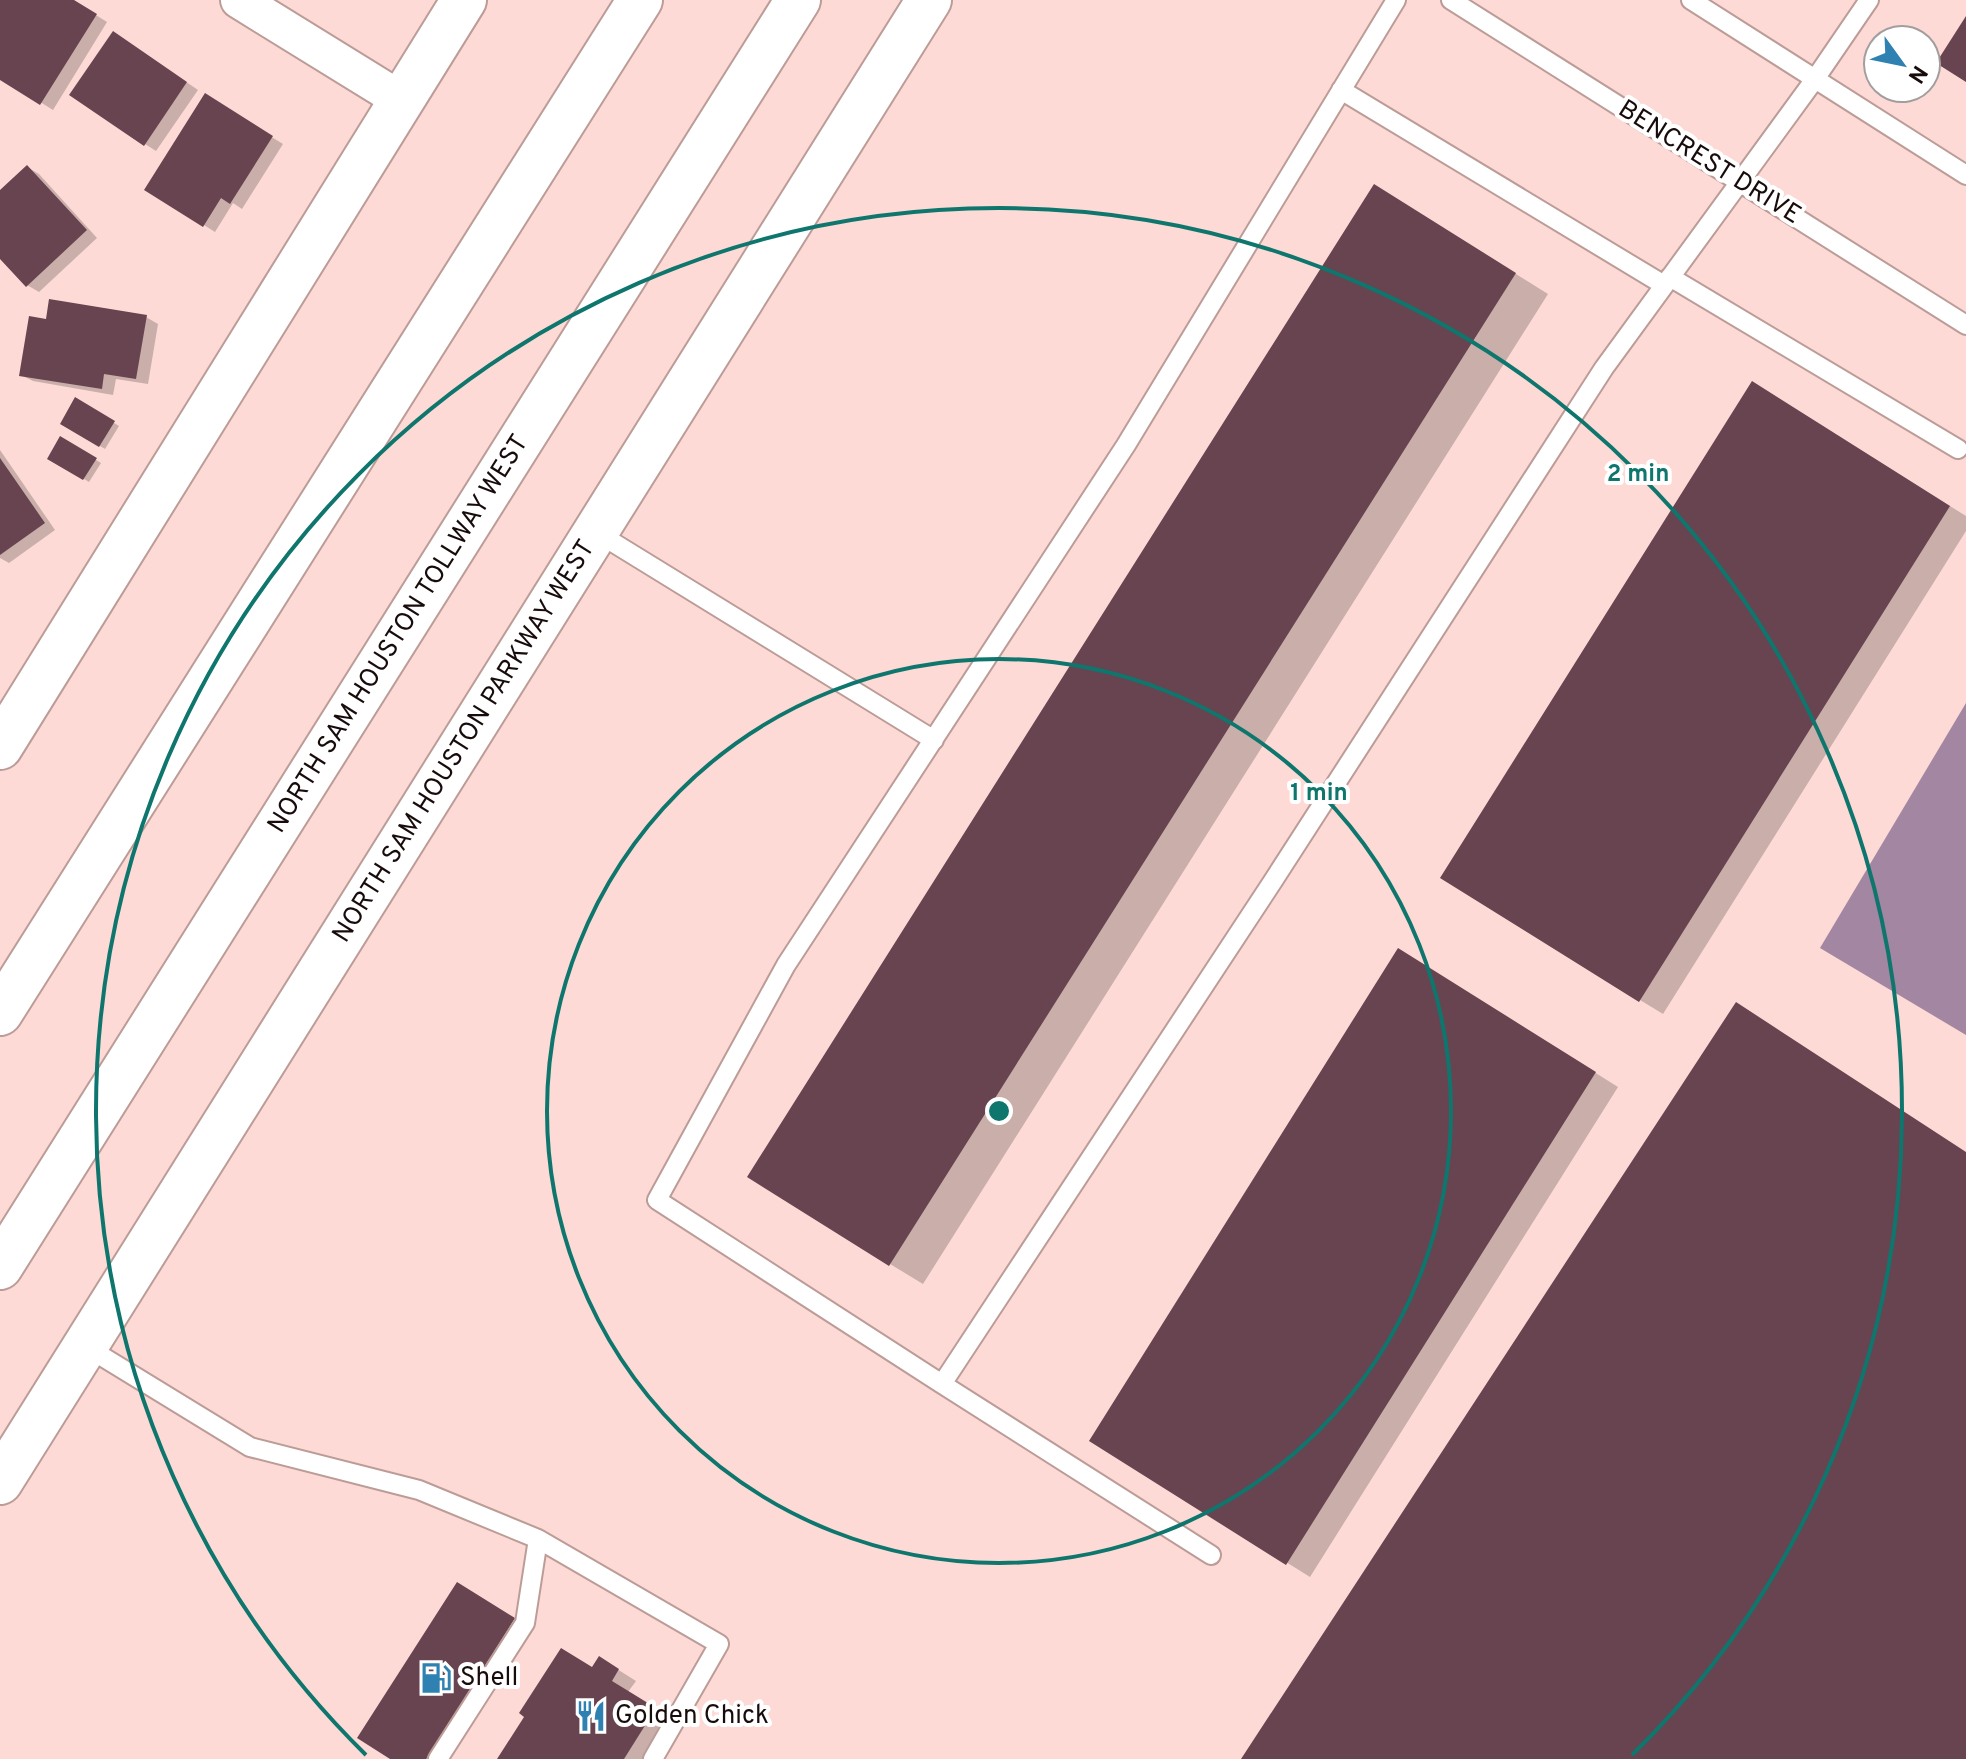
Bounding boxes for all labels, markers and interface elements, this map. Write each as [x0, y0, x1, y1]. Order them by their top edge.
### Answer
north arrow [1862, 24, 1942, 104]
text: N [1901, 60, 1932, 88]
street label: BENCREST DRIVE [1611, 94, 1807, 232]
street label: NORTH SAM HOUSTON TOLLWAY WEST [261, 429, 536, 839]
text: 2 min [1607, 460, 1669, 490]
street label: NORTH SAM HOUSTON PARKWAY WEST [326, 534, 603, 949]
text: 1 min [1290, 779, 1348, 809]
centre of rings [985, 1097, 1013, 1125]
fuel station icon: Shell [419, 1661, 453, 1695]
place label: Shell [460, 1662, 518, 1695]
restaurant icon: Golden Chick [574, 1699, 608, 1733]
place label: Golden Chick [615, 1700, 769, 1733]

